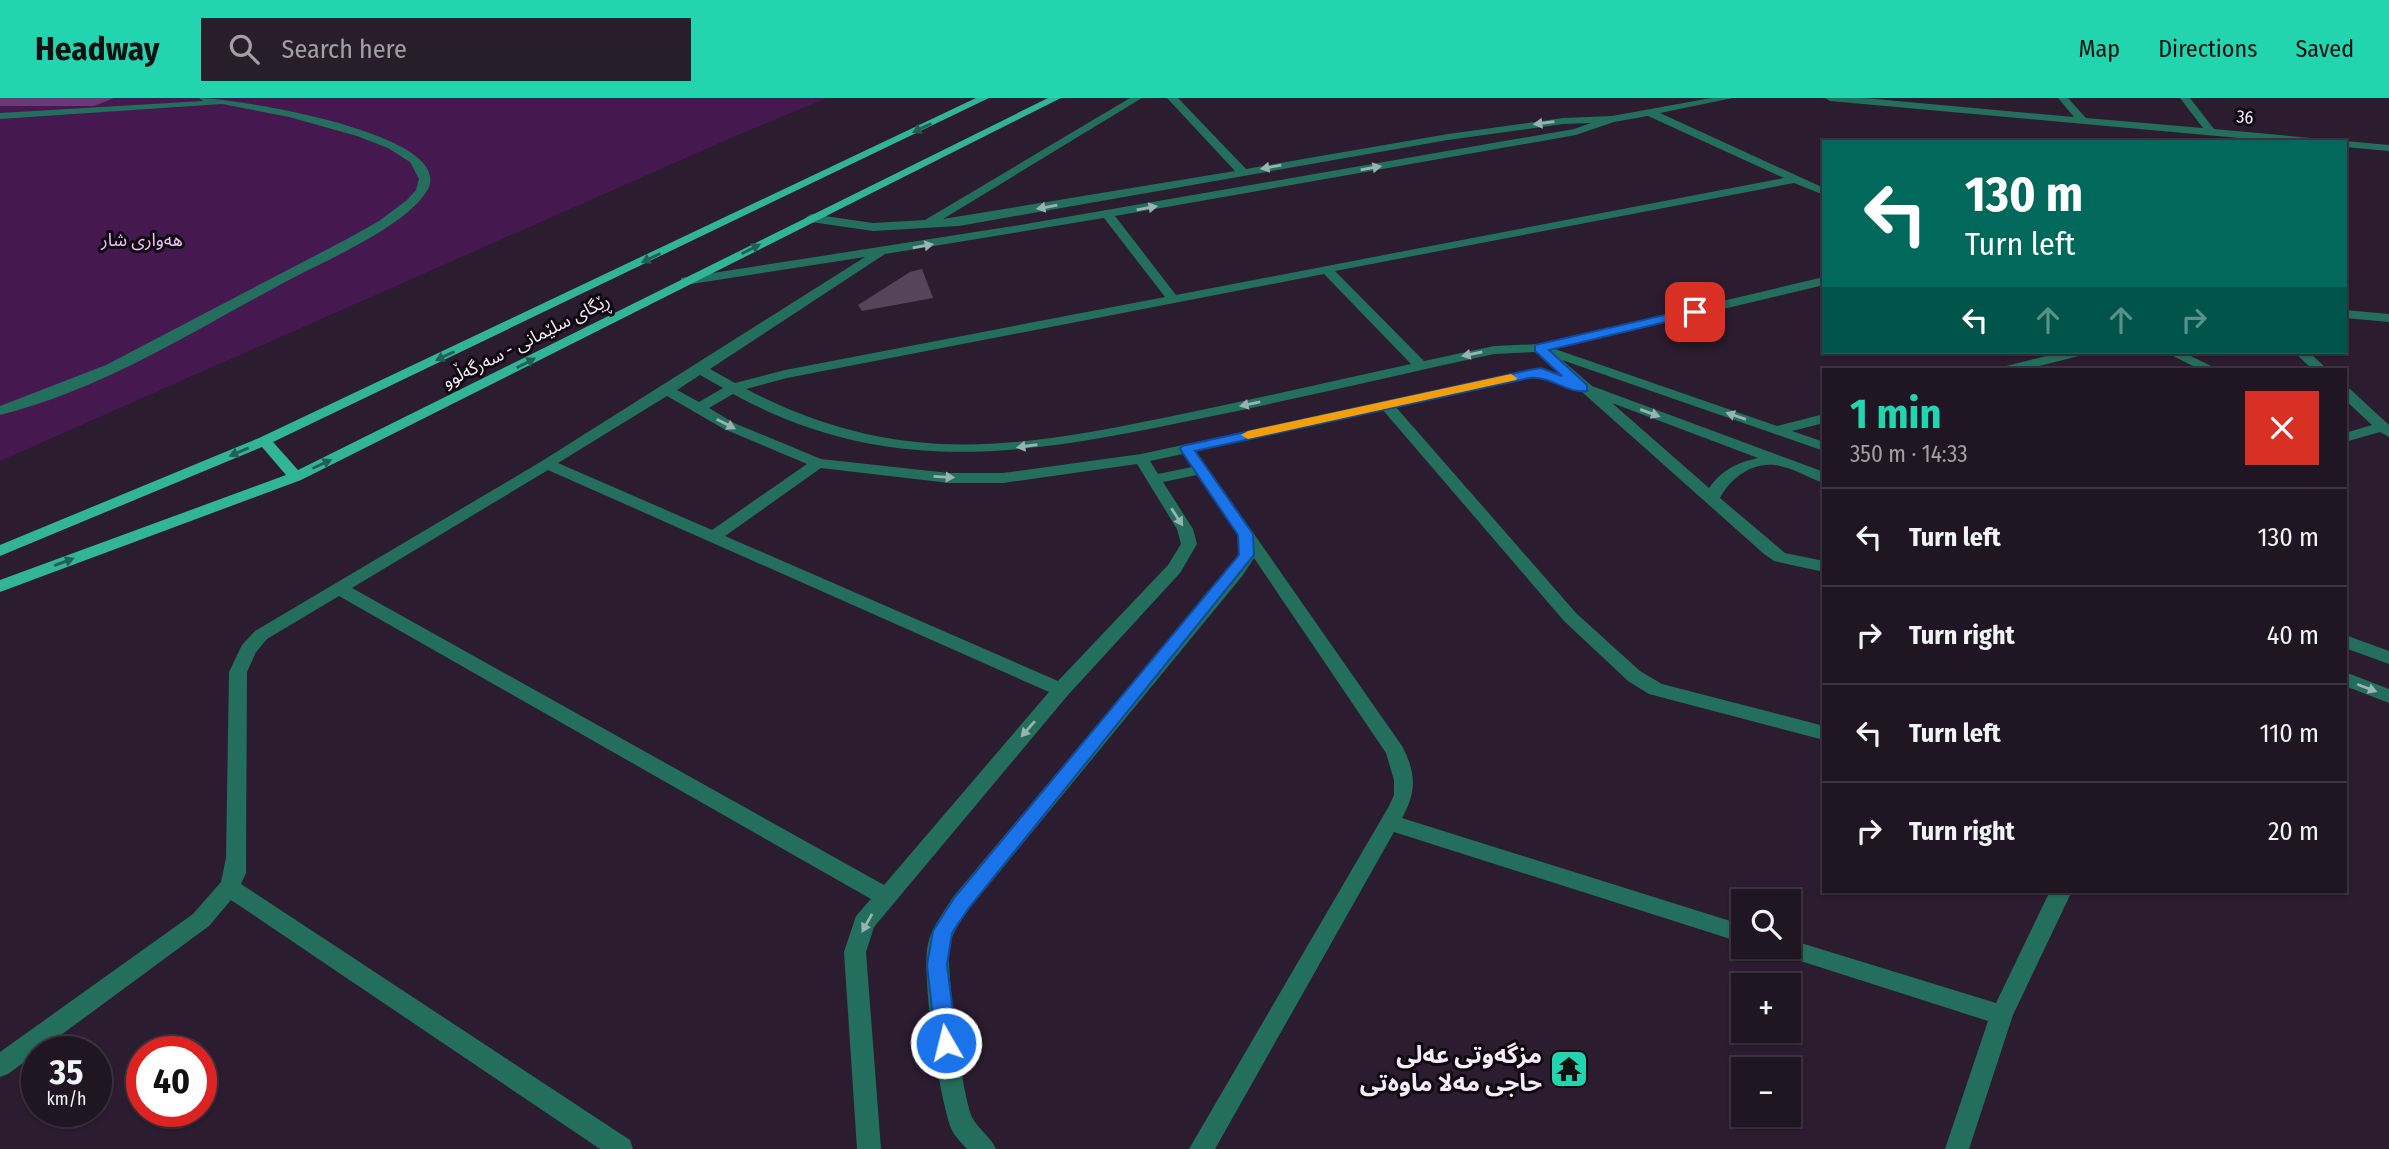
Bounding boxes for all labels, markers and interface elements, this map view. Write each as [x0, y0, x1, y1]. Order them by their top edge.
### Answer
search box [201, 18, 691, 81]
text: Headway [35, 29, 159, 69]
icon: search [225, 30, 263, 68]
text: Search here [281, 34, 407, 65]
text: Map [2079, 35, 2120, 63]
text: Directions [2158, 35, 2257, 63]
text: Saved [2295, 35, 2354, 63]
street label: 36 [2236, 105, 2255, 129]
one-way arrow [1532, 118, 1554, 129]
one-way arrow [912, 122, 932, 133]
one-way arrow [1260, 162, 1282, 173]
one-way arrow [1360, 162, 1382, 173]
text: 130 m [1965, 165, 2083, 224]
icon: left [1850, 168, 1941, 259]
one-way arrow [1036, 202, 1058, 213]
one-way arrow [1136, 202, 1158, 213]
text: Turn left [1965, 225, 2075, 263]
park label: هەواری شار [100, 229, 183, 251]
one-way arrow [912, 240, 934, 251]
one-way arrow [741, 243, 761, 254]
one-way arrow [641, 252, 661, 263]
pin [1665, 282, 1725, 342]
street label: ڕێگای سلێمانی - سەرگەڵوو [438, 287, 615, 396]
icon: arrive [1676, 293, 1714, 331]
icon: left [1956, 301, 1994, 339]
icon: ahead [2029, 301, 2067, 339]
icon: ahead [2102, 301, 2140, 339]
icon: right [2175, 301, 2213, 339]
one-way arrow [1461, 349, 1483, 360]
one-way arrow [435, 351, 456, 362]
one-way arrow [516, 358, 536, 369]
text: 1 min [1850, 389, 1941, 439]
button: close [2245, 391, 2319, 465]
one-way arrow [1239, 399, 1261, 410]
one-way arrow [1640, 408, 1661, 419]
one-way arrow [1726, 410, 1747, 421]
one-way arrow [716, 418, 736, 429]
text: 350 m · 14:33 [1850, 440, 1968, 468]
one-way arrow [1016, 441, 1038, 452]
one-way arrow [228, 446, 249, 457]
one-way arrow [312, 458, 332, 470]
one-way arrow [934, 472, 956, 483]
one-way arrow [1171, 507, 1184, 526]
icon: left [1850, 518, 1888, 556]
text: Turn left [1909, 522, 2001, 553]
text: 130 m [2257, 522, 2319, 553]
one-way arrow [54, 556, 75, 567]
icon: right [1850, 616, 1888, 654]
text: Turn right [1909, 620, 2015, 651]
text: 40 m [2267, 620, 2319, 651]
one-way arrow [2357, 682, 2378, 693]
icon: left [1850, 714, 1888, 752]
text: Turn left [1909, 718, 2001, 749]
text: 110 m [2259, 718, 2319, 749]
one-way arrow [1021, 721, 1036, 738]
icon: right [1850, 812, 1888, 850]
text: Turn right [1909, 816, 2015, 847]
text: 20 m [2268, 816, 2319, 847]
map controls [1731, 889, 1801, 1127]
button: search [1731, 889, 1801, 959]
one-way arrow [861, 913, 873, 932]
button: + [1731, 973, 1801, 1043]
position arrow [909, 1006, 983, 1080]
speed limit sign: 40 [126, 1036, 217, 1127]
place label: مزگەوتی عەلی حاجی مەلا ماوەتی [1360, 1041, 1542, 1097]
temple icon: مزگەوتی عەلی حاجی مەلا ماوەتی [1548, 1048, 1590, 1090]
text: 35 [50, 1051, 83, 1093]
button: − [1731, 1057, 1801, 1127]
text: km/h [46, 1088, 87, 1110]

